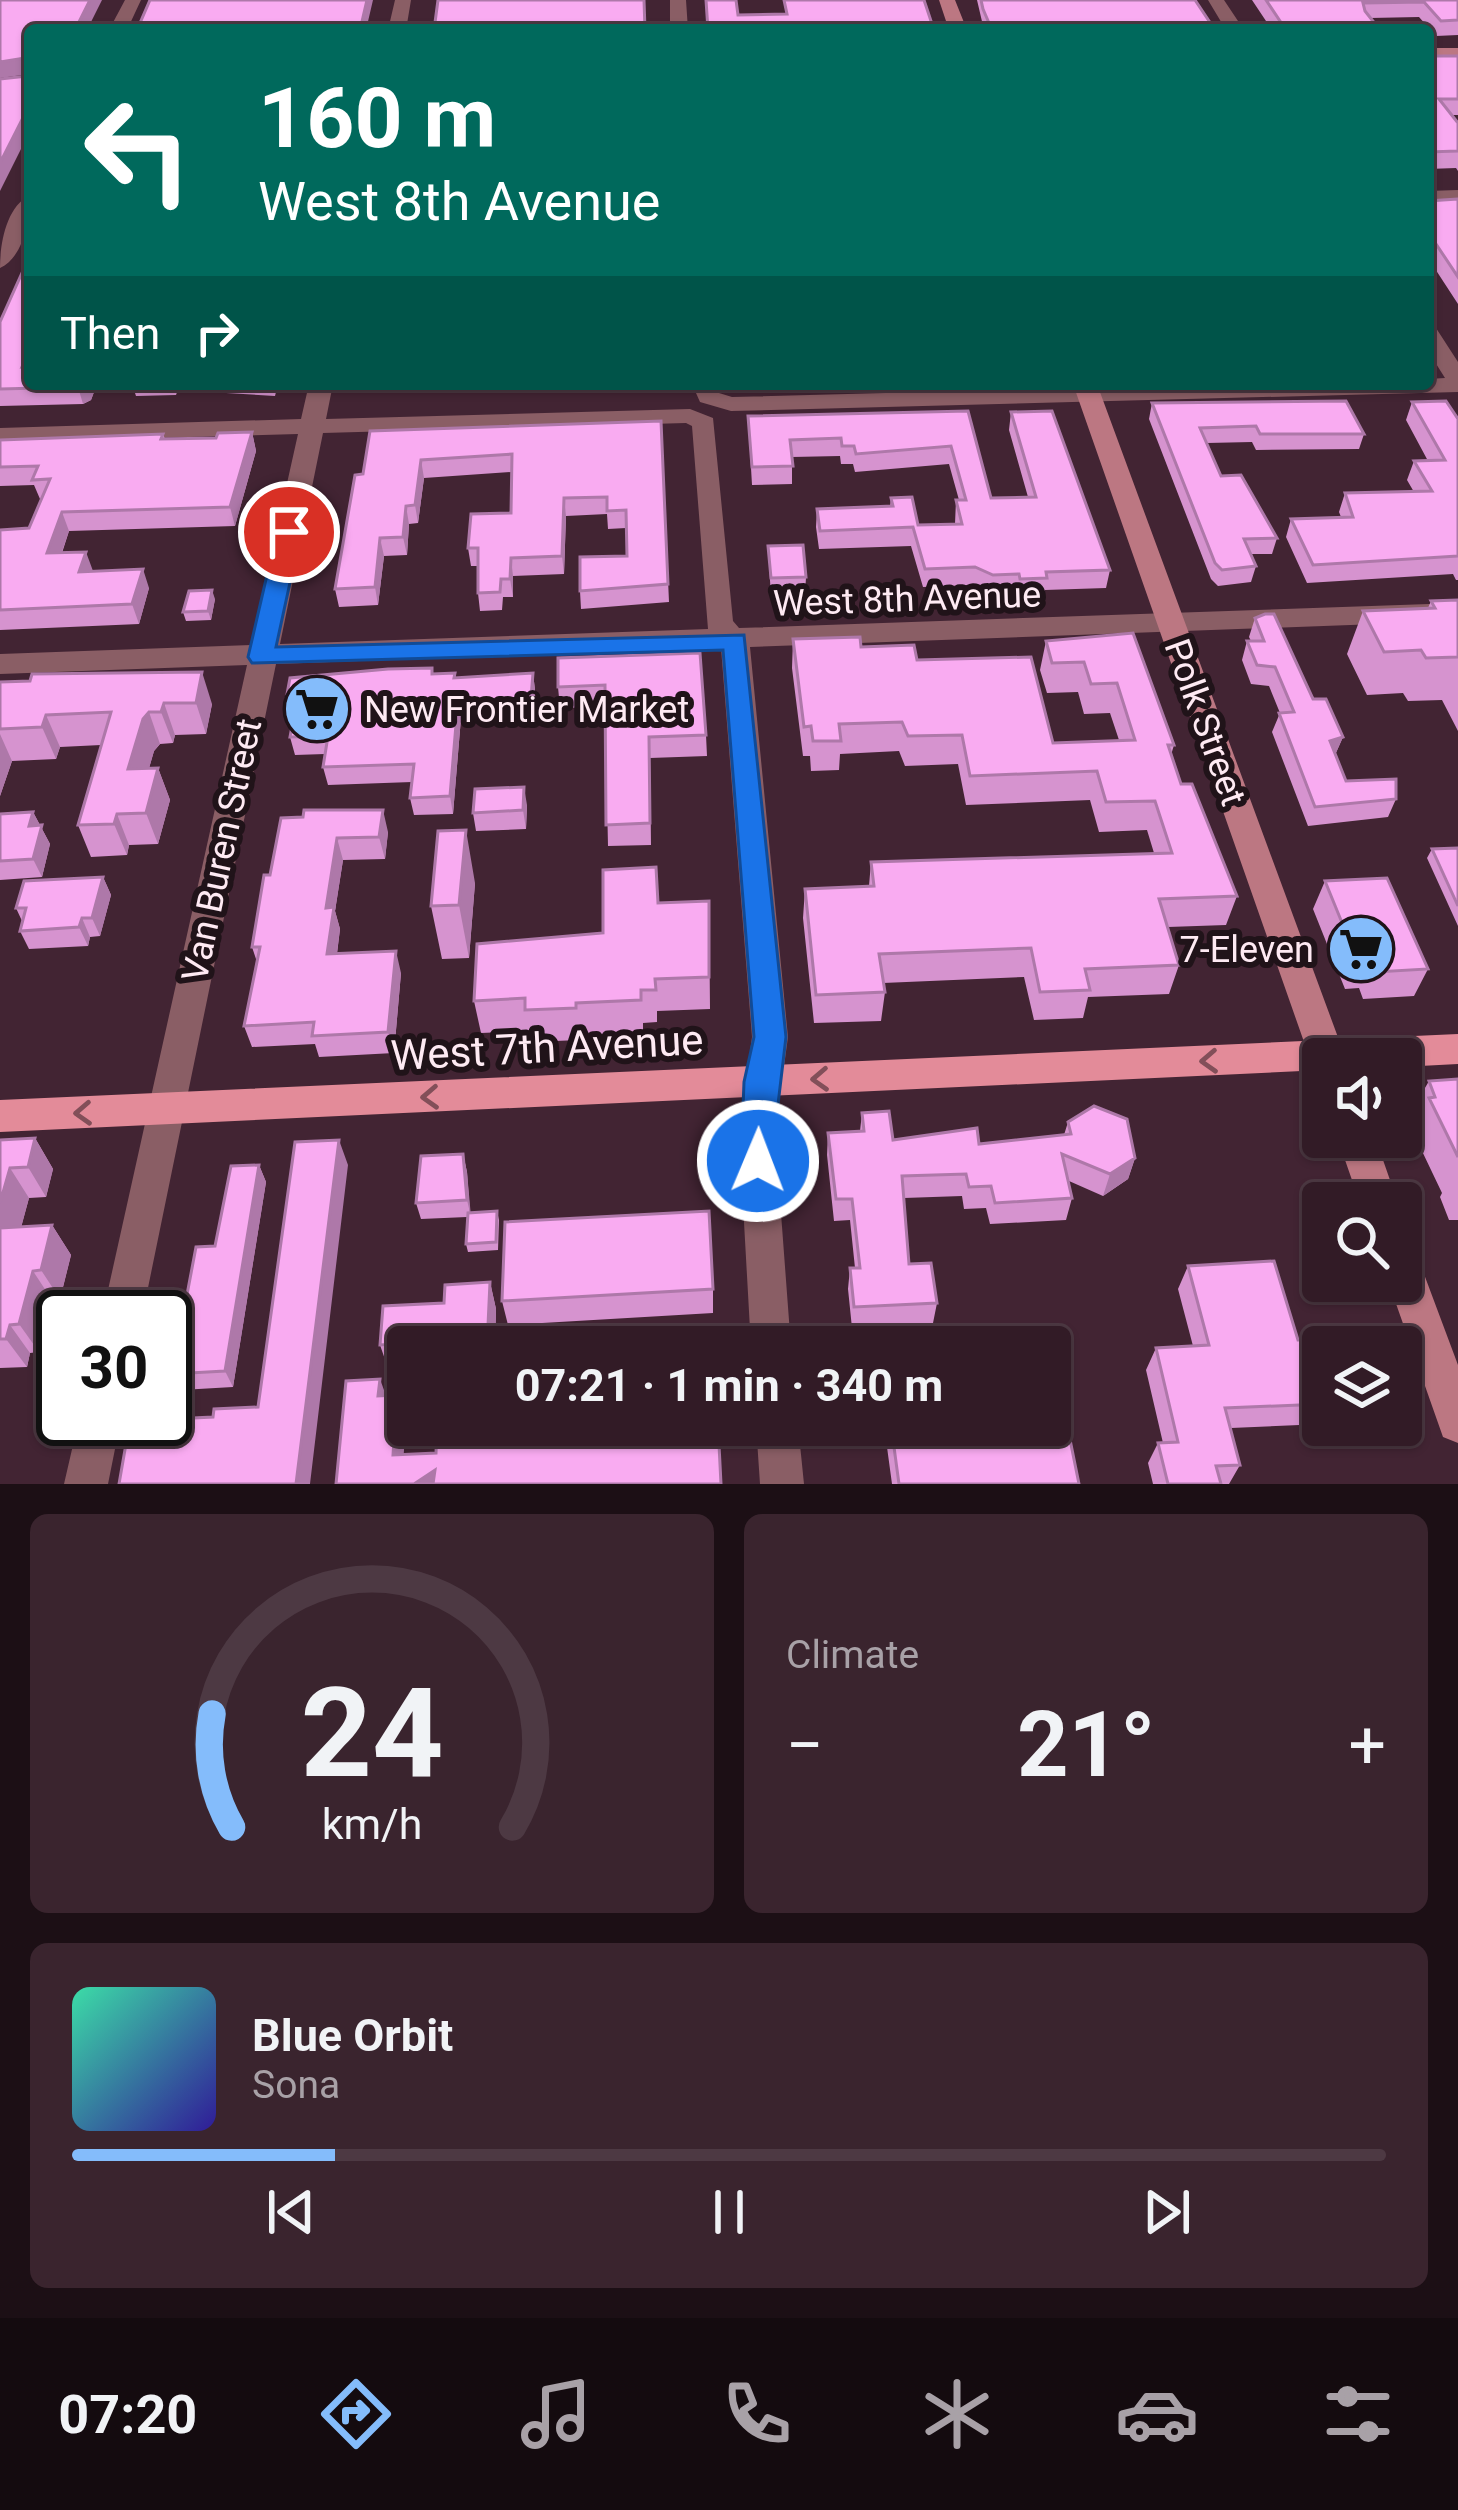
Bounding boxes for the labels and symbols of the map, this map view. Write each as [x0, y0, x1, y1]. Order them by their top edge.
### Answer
pin [238, 481, 340, 583]
street label: West 8th Avenue [772, 573, 1042, 625]
street label: Polk Street [1156, 633, 1255, 811]
supermarket icon: New Frontier Market [282, 674, 352, 744]
place label: New Frontier Market [364, 689, 689, 731]
street label: Van Buren Street [174, 715, 270, 985]
supermarket icon: 7-Eleven [1326, 914, 1396, 984]
place label: 7-Eleven [1180, 929, 1314, 971]
street label: West 7th Avenue [389, 1015, 705, 1080]
one-way arrow [1199, 1048, 1218, 1074]
one-way arrow [810, 1066, 829, 1092]
one-way arrow [420, 1084, 439, 1110]
position arrow [695, 1098, 821, 1224]
one-way arrow [73, 1100, 92, 1126]
speed limit sign: 30 [36, 1290, 192, 1446]

